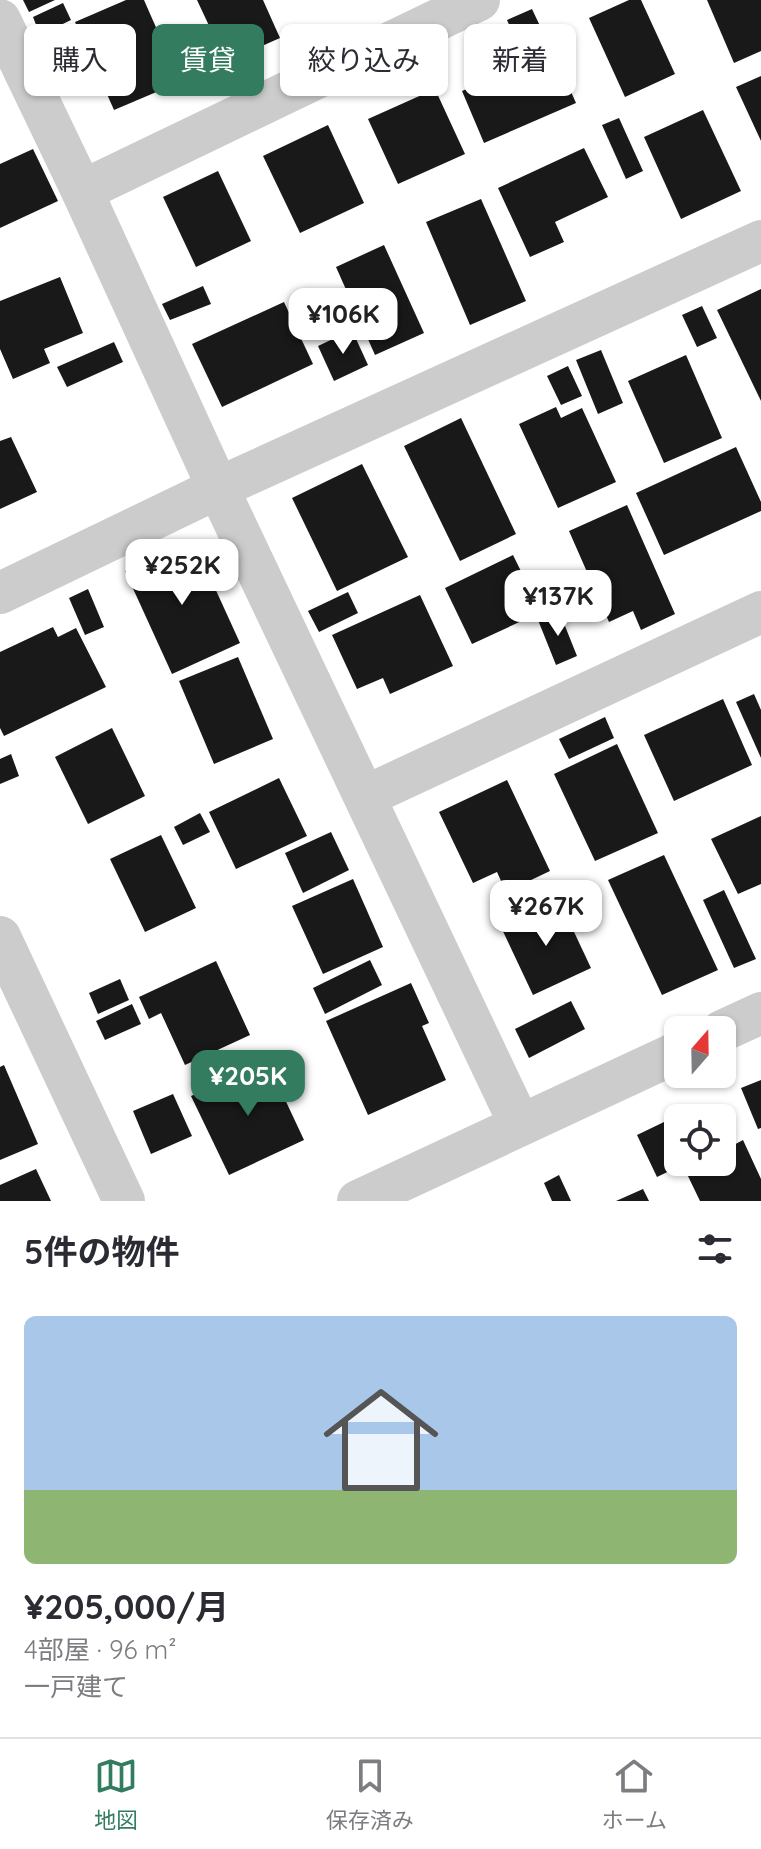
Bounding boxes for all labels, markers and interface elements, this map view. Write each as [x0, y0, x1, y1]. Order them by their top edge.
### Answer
chip: 購入 [24, 24, 136, 96]
chip: 賃貸 [152, 24, 264, 96]
chip: 絞り込み [280, 24, 448, 96]
chip: 新着 [464, 24, 576, 96]
pin: ¥106K [287, 288, 399, 356]
text: ¥106K [307, 297, 379, 330]
pin: ¥252K [126, 539, 238, 607]
text: ¥252K [143, 548, 221, 581]
pin: ¥137K [502, 570, 614, 638]
text: ¥137K [523, 579, 593, 612]
pin: ¥267K [490, 880, 602, 948]
text: ¥267K [508, 889, 584, 922]
north arrow [664, 1016, 736, 1088]
map controls [664, 1016, 736, 1176]
pin: ¥205K [192, 1050, 304, 1118]
text: ¥205K [209, 1059, 287, 1092]
button: locate [664, 1104, 736, 1176]
icon: filters [693, 1227, 737, 1271]
text: 5件の物件 [24, 1230, 180, 1273]
icon: home [309, 1368, 453, 1512]
text: ¥205,000/月 [24, 1585, 229, 1628]
text: 4部屋 · 96 m² [24, 1633, 177, 1666]
text: 一戸建て [24, 1670, 128, 1703]
tab: 地図 [94, 1754, 138, 1834]
tab: 保存済み [326, 1754, 414, 1834]
tab: ホーム [602, 1754, 667, 1834]

